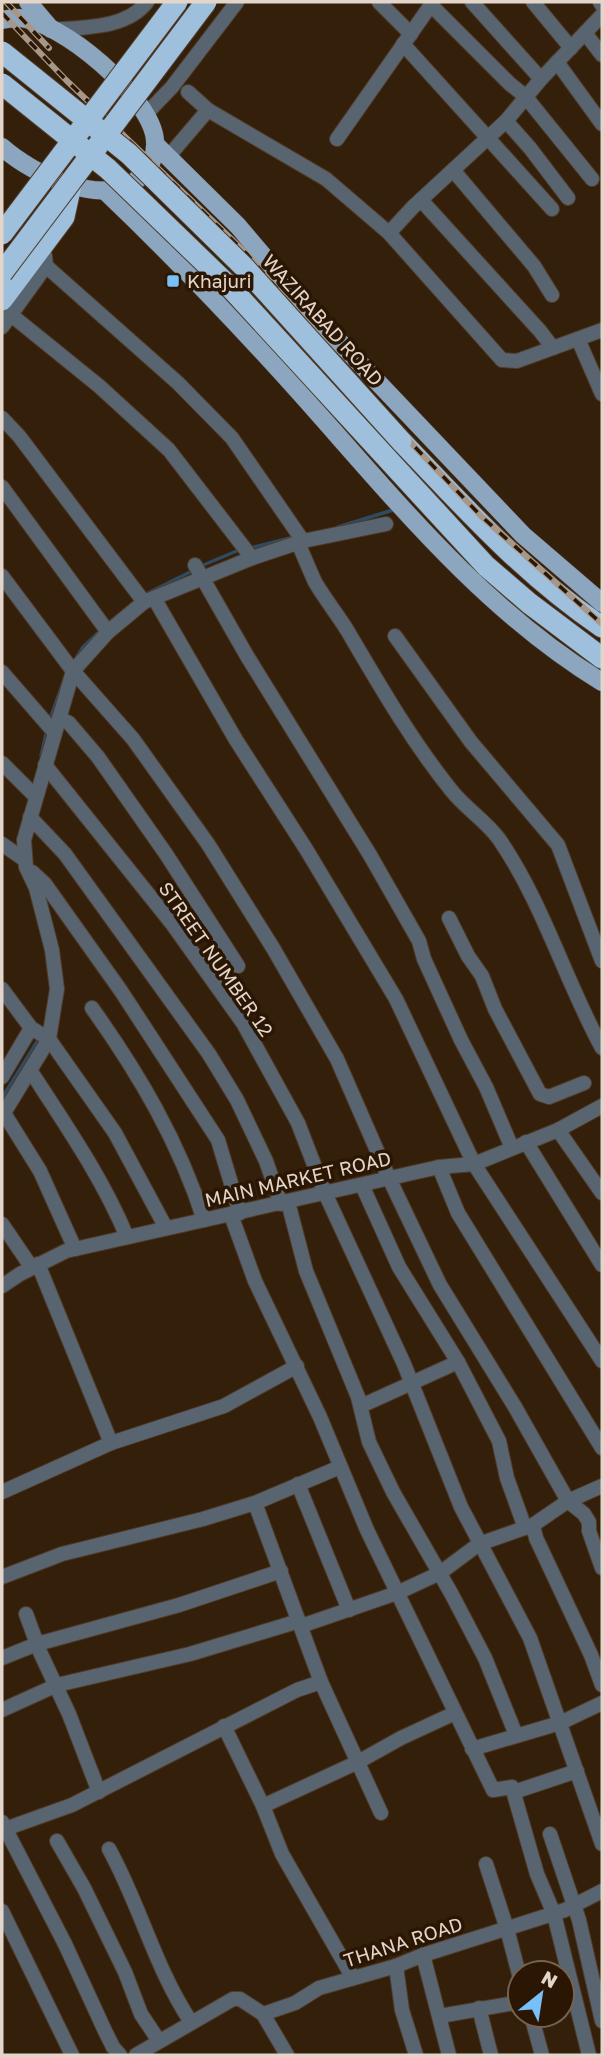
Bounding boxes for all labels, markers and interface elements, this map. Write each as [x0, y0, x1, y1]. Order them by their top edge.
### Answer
street label: WAZIRABAD ROAD [258, 249, 388, 390]
place label: Khajuri [187, 269, 252, 292]
marker: Khajuri [165, 273, 181, 289]
street label: STREET NUMBER 12 [154, 877, 278, 1040]
street label: MAIN MARKET ROAD [203, 1146, 393, 1211]
street label: THANA ROAD [341, 1912, 465, 1972]
north arrow [506, 1959, 576, 2029]
text: N [538, 1965, 562, 1992]

